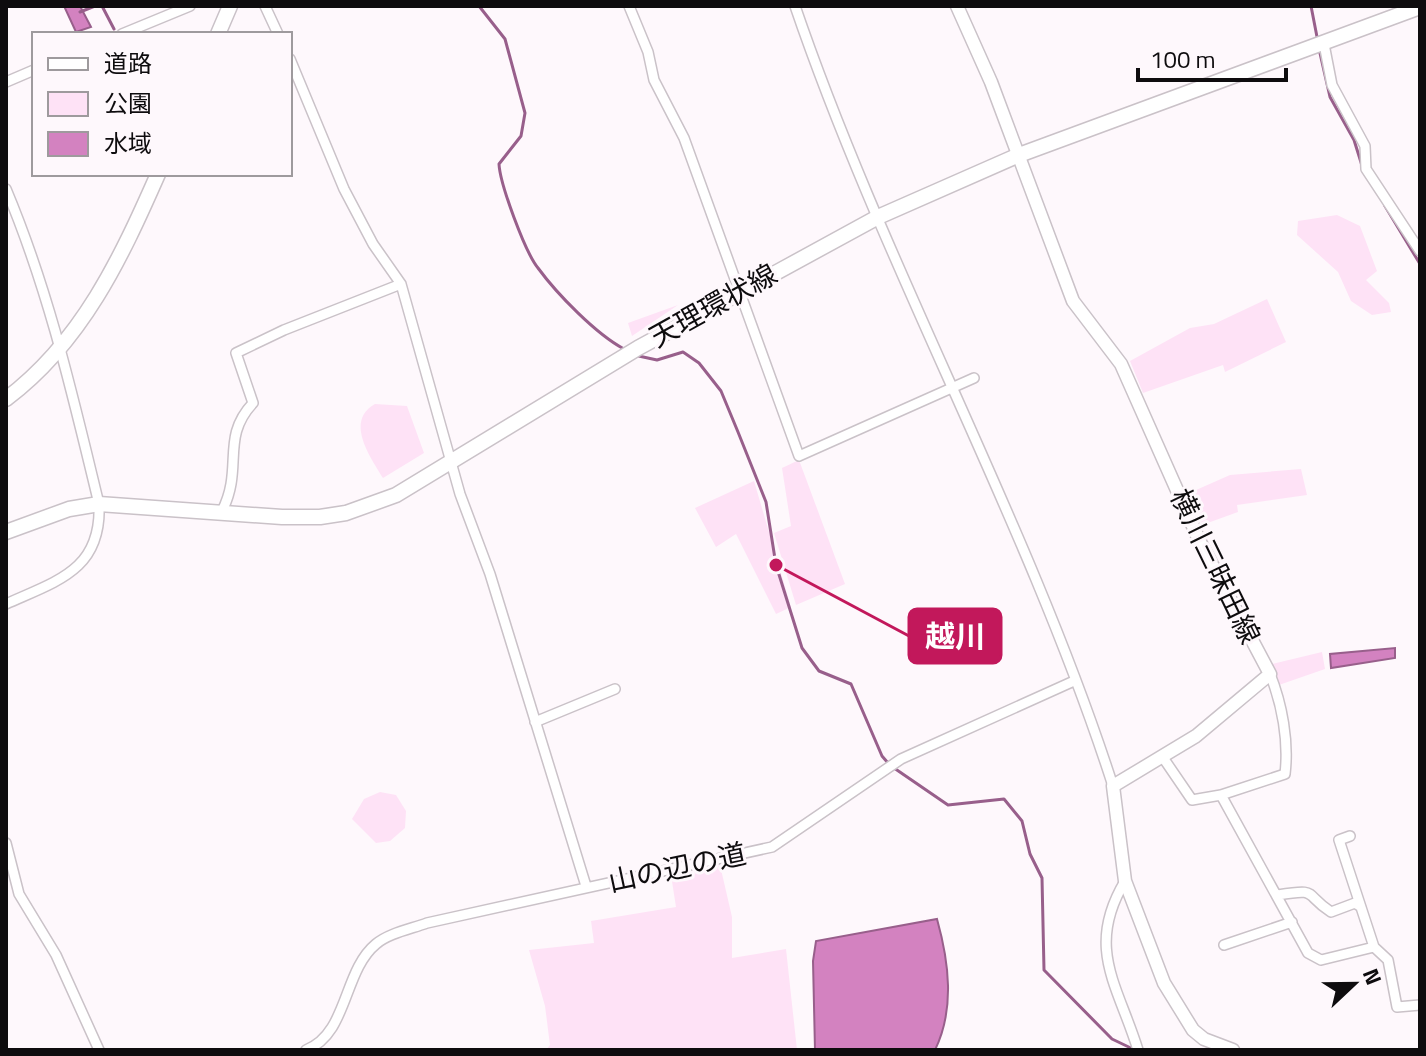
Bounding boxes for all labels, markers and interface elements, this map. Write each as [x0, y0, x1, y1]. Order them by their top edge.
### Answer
legend [32, 32, 292, 176]
scale bar [1138, 32, 1286, 82]
text: 100 m [1150, 41, 1216, 77]
text: 道路 [104, 45, 152, 81]
text: 公園 [104, 85, 152, 121]
text: 水域 [104, 125, 152, 161]
street label: 天理環状線 [641, 252, 785, 358]
street label: 横川三昧田線 [1160, 481, 1272, 651]
callout: 越川 [909, 609, 1001, 663]
text: 越川 [925, 613, 985, 659]
street label: 山の辺の道 [604, 831, 750, 903]
north arrow [1314, 944, 1394, 1024]
text: N [1354, 963, 1391, 990]

